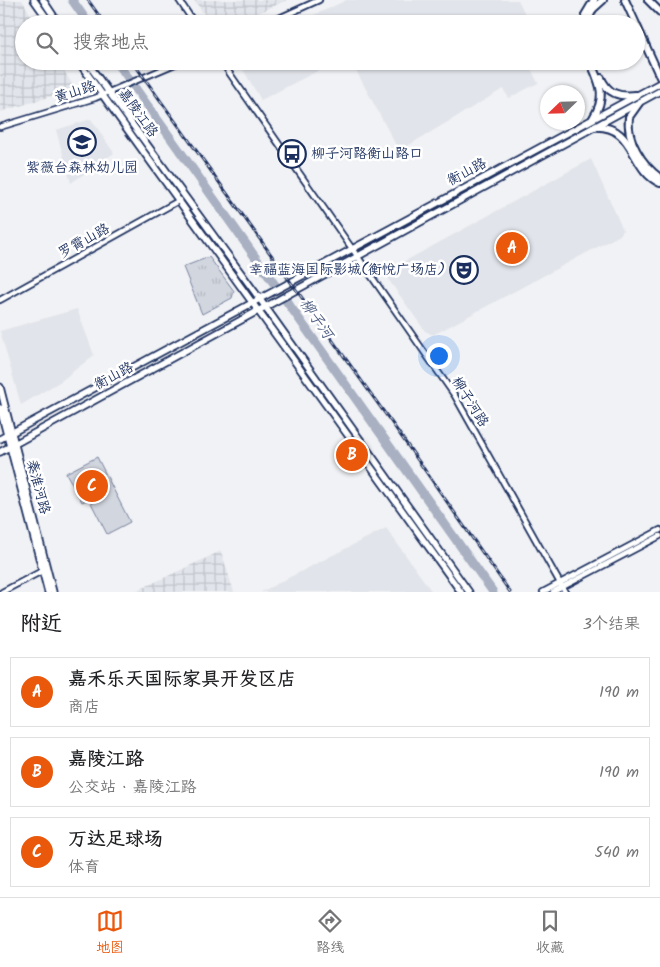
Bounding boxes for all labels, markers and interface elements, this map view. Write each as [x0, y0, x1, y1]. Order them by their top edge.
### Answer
search box [15, 15, 645, 70]
text: 搜索地点 [73, 28, 149, 58]
icon: search [33, 29, 61, 57]
street label: 黄山路 [52, 75, 98, 109]
street label: 嘉陵江路 [113, 84, 163, 142]
north arrow [540, 85, 585, 130]
school or university icon: 紫薇台森林幼儿园 [67, 127, 97, 157]
bus stop icon: 柳子河路衡山路口 [277, 139, 307, 169]
place label: 柳子河路衡山路口 [311, 143, 423, 165]
street label: 衡山路 [443, 152, 491, 192]
place label: 紫薇台森林幼儿园 [26, 157, 138, 179]
street label: 罗霄山路 [54, 218, 114, 264]
pin: A [496, 229, 528, 267]
theatre icon: 幸福蓝海国际影城(衡悦广场店) [449, 255, 479, 285]
place label: 幸福蓝海国际影城(衡悦广场店) [249, 259, 445, 281]
water label: 柳子河 [293, 294, 340, 347]
your location [426, 343, 452, 369]
street label: 衡山路 [90, 356, 138, 396]
street label: 柳子河路 [446, 372, 494, 432]
pin: B [336, 436, 368, 474]
street label: 秦淮河路 [20, 457, 56, 517]
pin: C [76, 467, 108, 505]
text: 附近 [20, 608, 62, 641]
text: 3个结果 [583, 612, 640, 637]
text: 嘉禾乐天国际家具开发区店 [68, 665, 296, 695]
text: A [32, 680, 42, 705]
text: 190 m [599, 680, 639, 705]
text: 商店 [68, 695, 100, 720]
text: 嘉陵江路 [68, 745, 144, 775]
text: B [32, 760, 42, 785]
text: 190 m [599, 760, 639, 785]
text: 公交站 · 嘉陵江路 [68, 775, 197, 800]
text: 万达足球场 [68, 825, 163, 855]
text: C [32, 840, 42, 865]
text: 540 m [594, 840, 639, 865]
text: 体育 [68, 855, 100, 880]
tab: 地图 [96, 907, 124, 959]
tab: 路线 [316, 907, 344, 959]
tab: 收藏 [536, 907, 564, 959]

